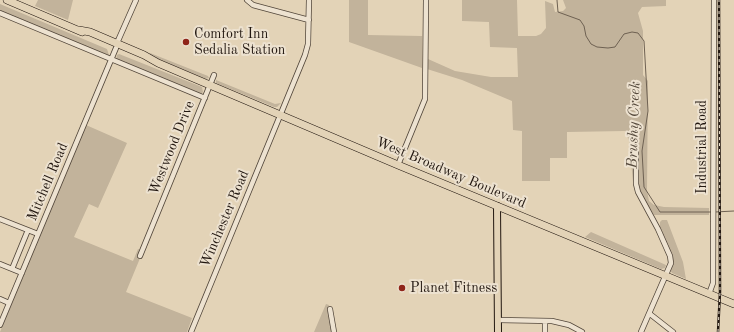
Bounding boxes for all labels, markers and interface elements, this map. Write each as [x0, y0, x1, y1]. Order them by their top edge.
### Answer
place label: Comfort Inn Sedalia Station [194, 26, 285, 58]
marker: Comfort Inn Sedalia Station [181, 37, 191, 47]
water label: Brushy Creek [623, 81, 645, 169]
street label: Westwood Drive [145, 99, 199, 197]
street label: Industrial Road [694, 100, 710, 194]
street label: West Broadway Boulevard [374, 134, 528, 212]
street label: Mitchell Road [24, 140, 72, 224]
street label: Winchester Road [197, 168, 253, 270]
place label: Planet Fitness [410, 280, 497, 296]
marker: Planet Fitness [397, 283, 407, 293]

